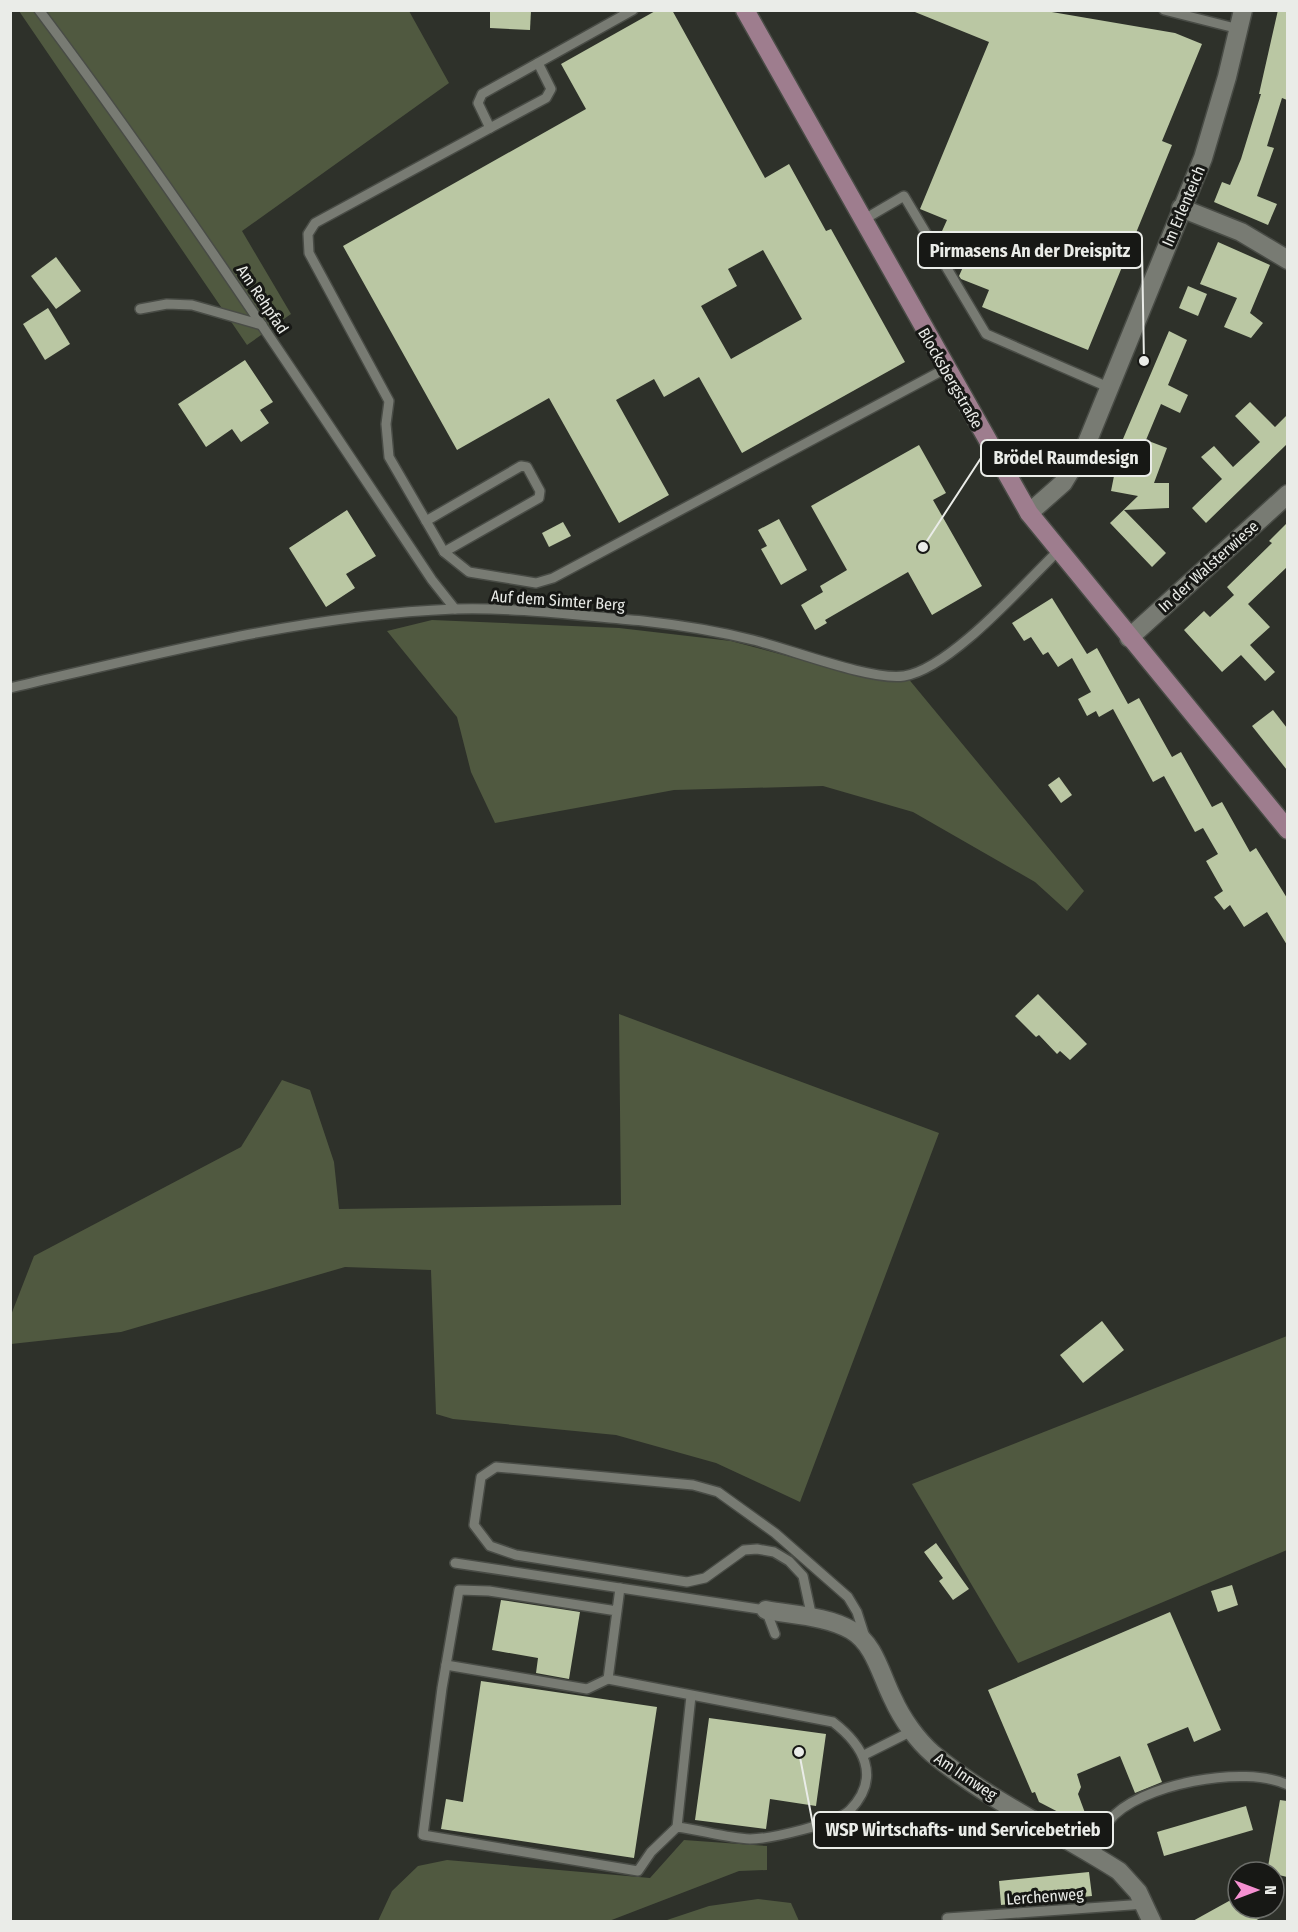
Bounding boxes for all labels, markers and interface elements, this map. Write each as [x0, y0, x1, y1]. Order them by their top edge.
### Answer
street label: Im Erlenteich [1158, 163, 1209, 249]
callout: Pirmasens An der Dreispitz [918, 232, 1142, 268]
text: Pirmasens An der Dreispitz [930, 240, 1131, 262]
street label: Am Rehpfad [233, 261, 292, 337]
street label: Blocksbergstraße [914, 325, 987, 432]
callout: Brödel Raumdesign [981, 440, 1151, 476]
text: Brödel Raumdesign [993, 447, 1139, 469]
street label: In der Walsterwiese [1154, 516, 1262, 616]
street label: Auf dem Simter Berg [490, 586, 626, 615]
street label: Am Innweg [931, 1749, 1001, 1805]
callout: WSP Wirtschafts- und Servicebetrieb [814, 1812, 1113, 1848]
text: WSP Wirtschafts- und Servicebetrieb [825, 1819, 1101, 1841]
north arrow [1226, 1860, 1286, 1920]
street label: Lerchenweg [1006, 1884, 1085, 1909]
text: N [1261, 1885, 1280, 1895]

